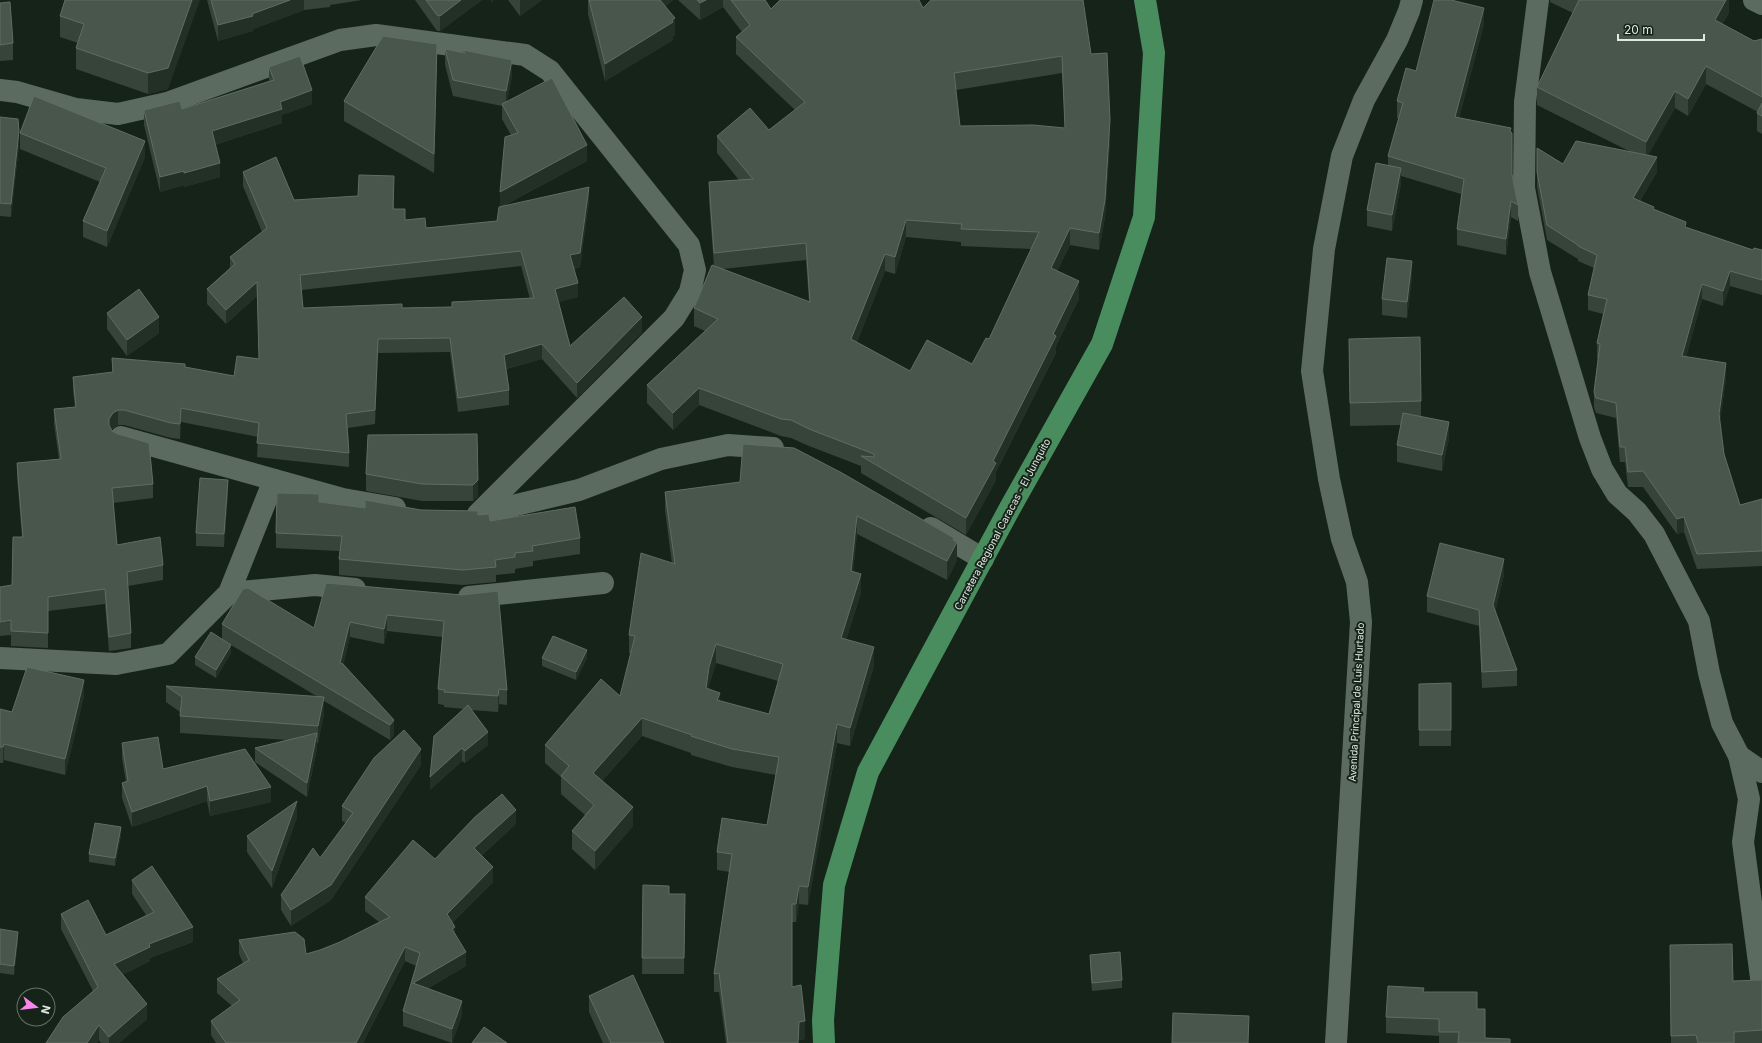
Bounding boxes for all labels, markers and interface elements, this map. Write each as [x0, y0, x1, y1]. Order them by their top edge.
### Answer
scale bar [1618, 16, 1704, 42]
text: 20 m [1624, 22, 1653, 37]
street label: Carretera Regional Caracas - El Junquito [952, 436, 1052, 612]
street label: Avenida Principal de Luis Hurtado [1346, 622, 1366, 782]
north arrow [16, 987, 56, 1027]
text: N [38, 1004, 54, 1015]

